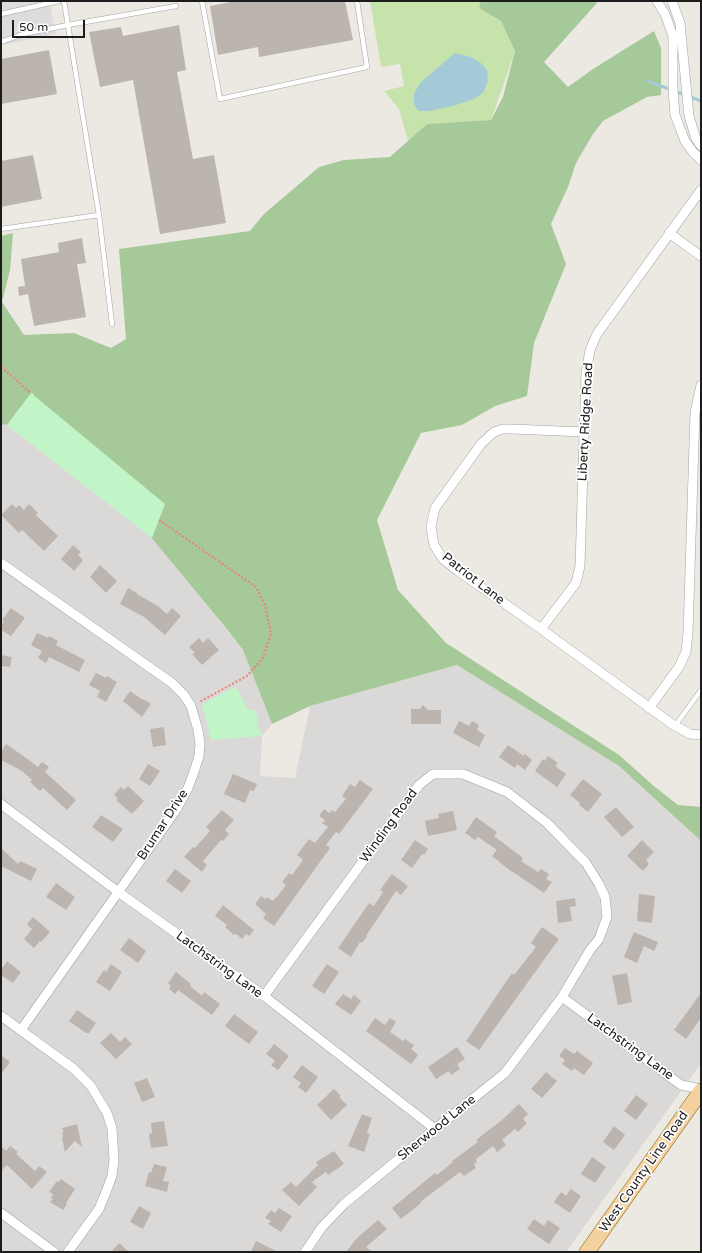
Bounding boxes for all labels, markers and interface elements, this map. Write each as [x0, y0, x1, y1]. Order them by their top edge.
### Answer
scale bar [14, 12, 87, 38]
text: 50 m [19, 20, 48, 34]
street label: Liberty Ridge Road [575, 362, 597, 482]
street label: Patriot Lane [439, 550, 507, 608]
street label: Winding Road [357, 786, 421, 866]
street label: Brumar Drive [134, 787, 192, 863]
street label: Latchstring Lane [173, 928, 265, 1002]
street label: Latchstring Lane [584, 1010, 676, 1084]
street label: Sherwood Lane [395, 1092, 479, 1164]
street label: West County Line Road [596, 1108, 692, 1236]

